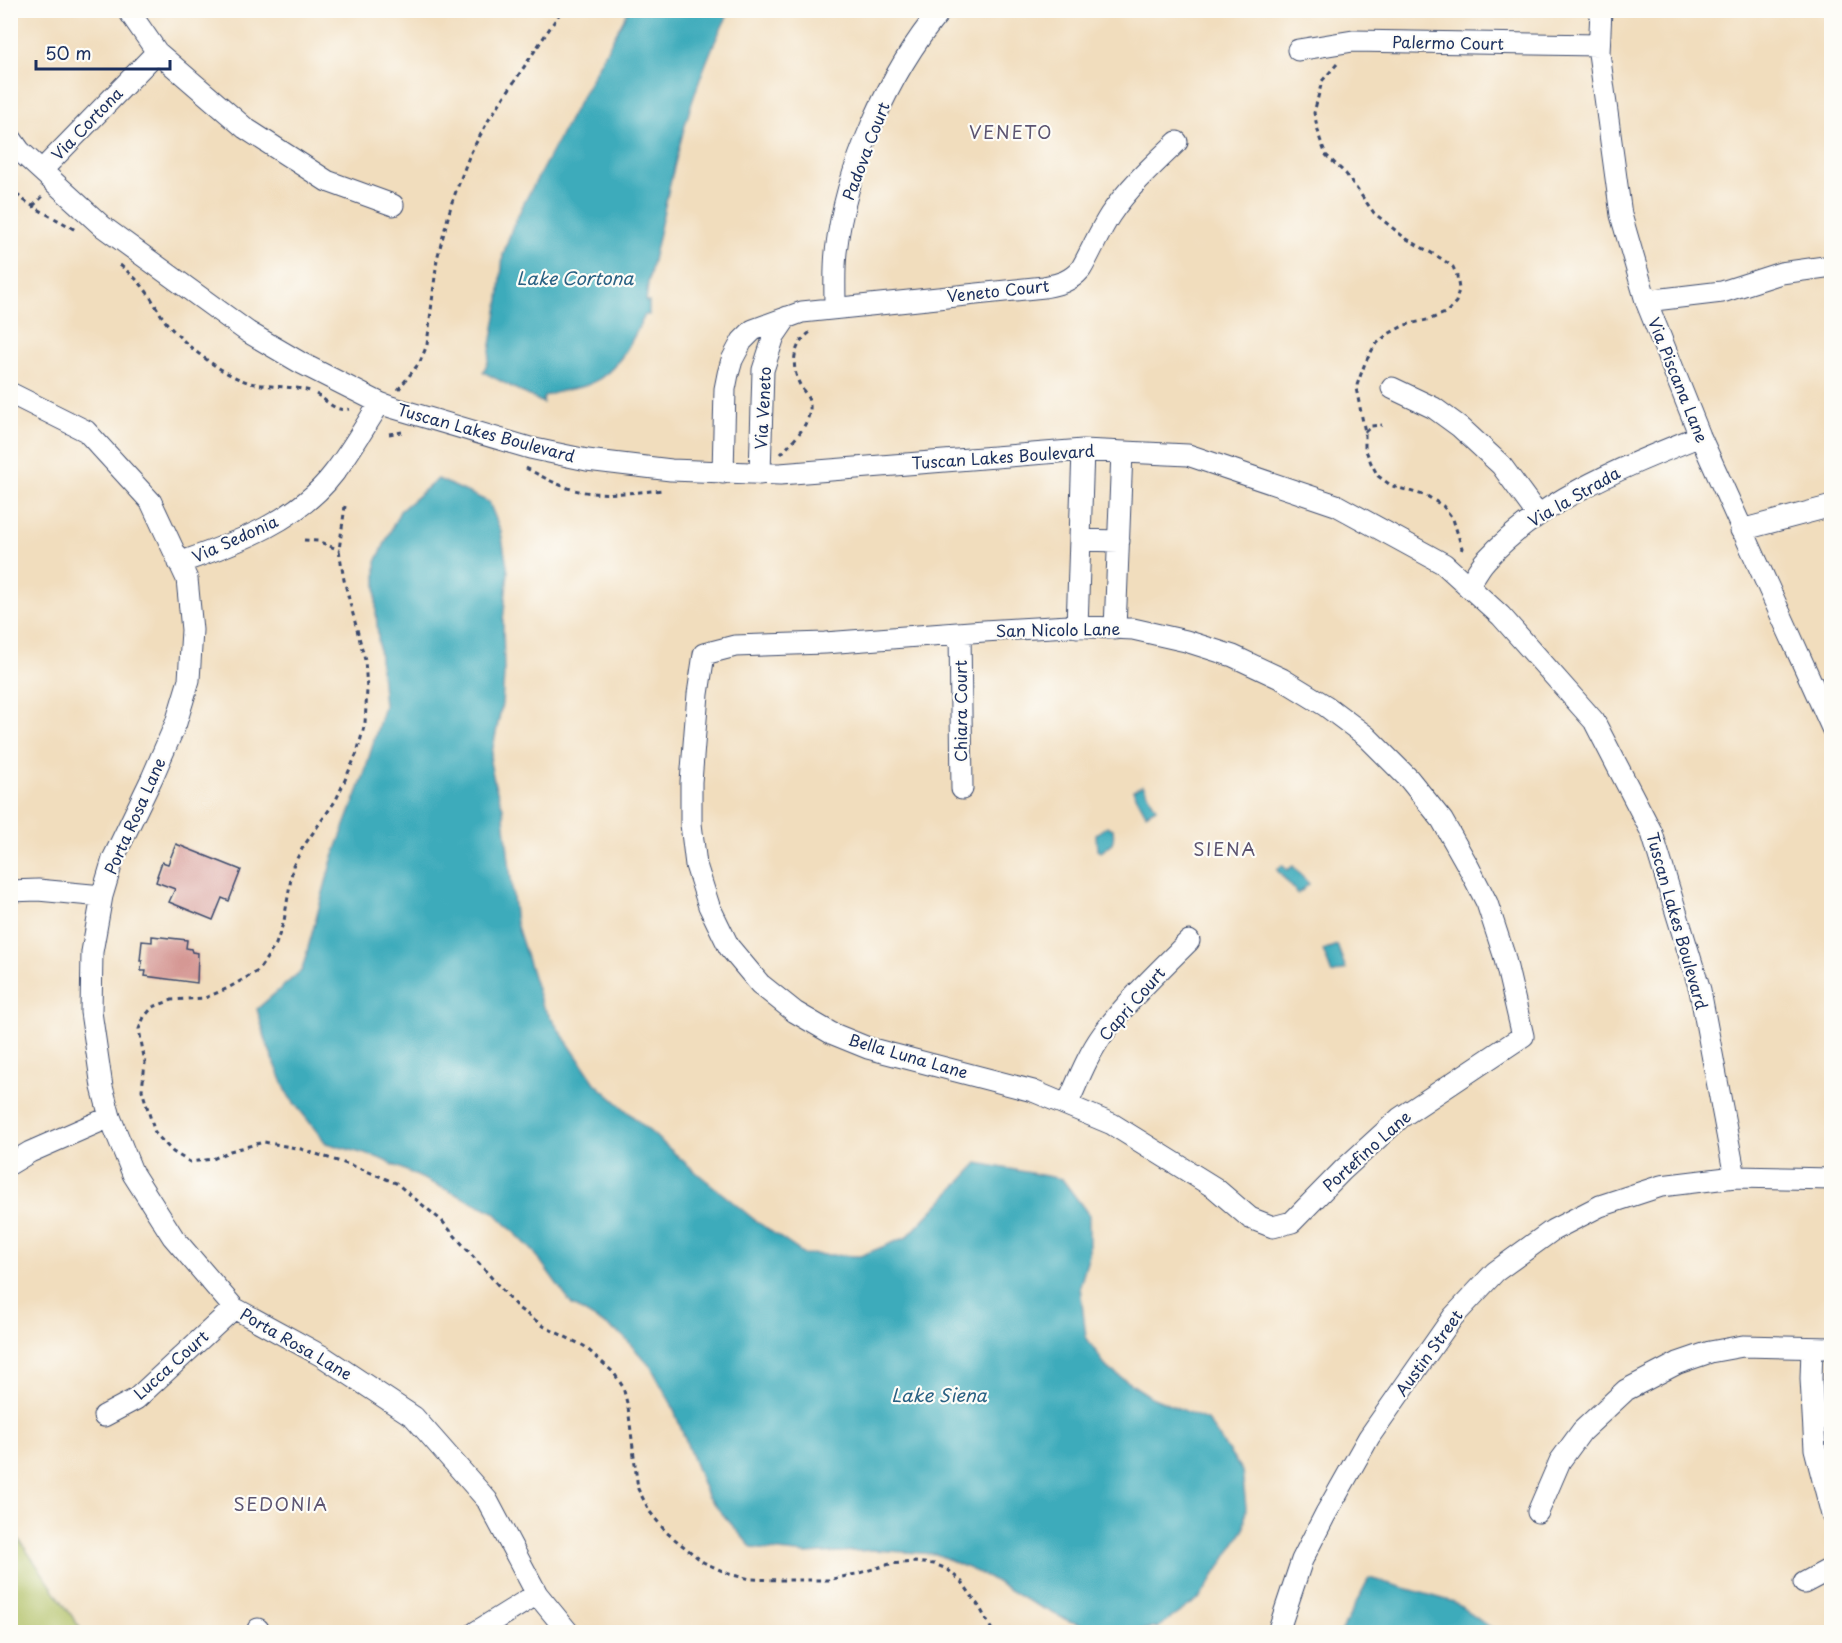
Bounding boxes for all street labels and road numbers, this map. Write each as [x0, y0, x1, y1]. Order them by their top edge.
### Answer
street label: Palermo Court [1392, 29, 1505, 55]
street label: Via Cortona [45, 81, 128, 165]
street label: Padova Court [835, 98, 895, 203]
street label: Veneto Court [946, 273, 1051, 307]
street label: Via Piscana Lane [1643, 313, 1715, 446]
street label: Via Veneto [748, 366, 776, 450]
street label: Tuscan Lakes Boulevard [395, 397, 578, 467]
street label: Tuscan Lakes Boulevard [911, 438, 1095, 474]
street label: Via la Strada [1523, 460, 1624, 532]
street label: Via Sedonia [188, 508, 282, 568]
street label: San Nicolo Lane [995, 616, 1121, 642]
street label: Chiara Court [948, 659, 972, 762]
street label: Porta Rosa Lane [98, 753, 171, 878]
street label: Tuscan Lakes Boulevard [1641, 829, 1715, 1012]
street label: Capri Court [1092, 961, 1170, 1046]
street label: Bella Luna Lane [846, 1026, 971, 1084]
street label: Portefino Lane [1317, 1104, 1416, 1196]
street label: Porta Rosa Lane [236, 1301, 357, 1385]
street label: Austin Street [1389, 1304, 1468, 1400]
street label: Lucca Court [128, 1324, 213, 1404]

